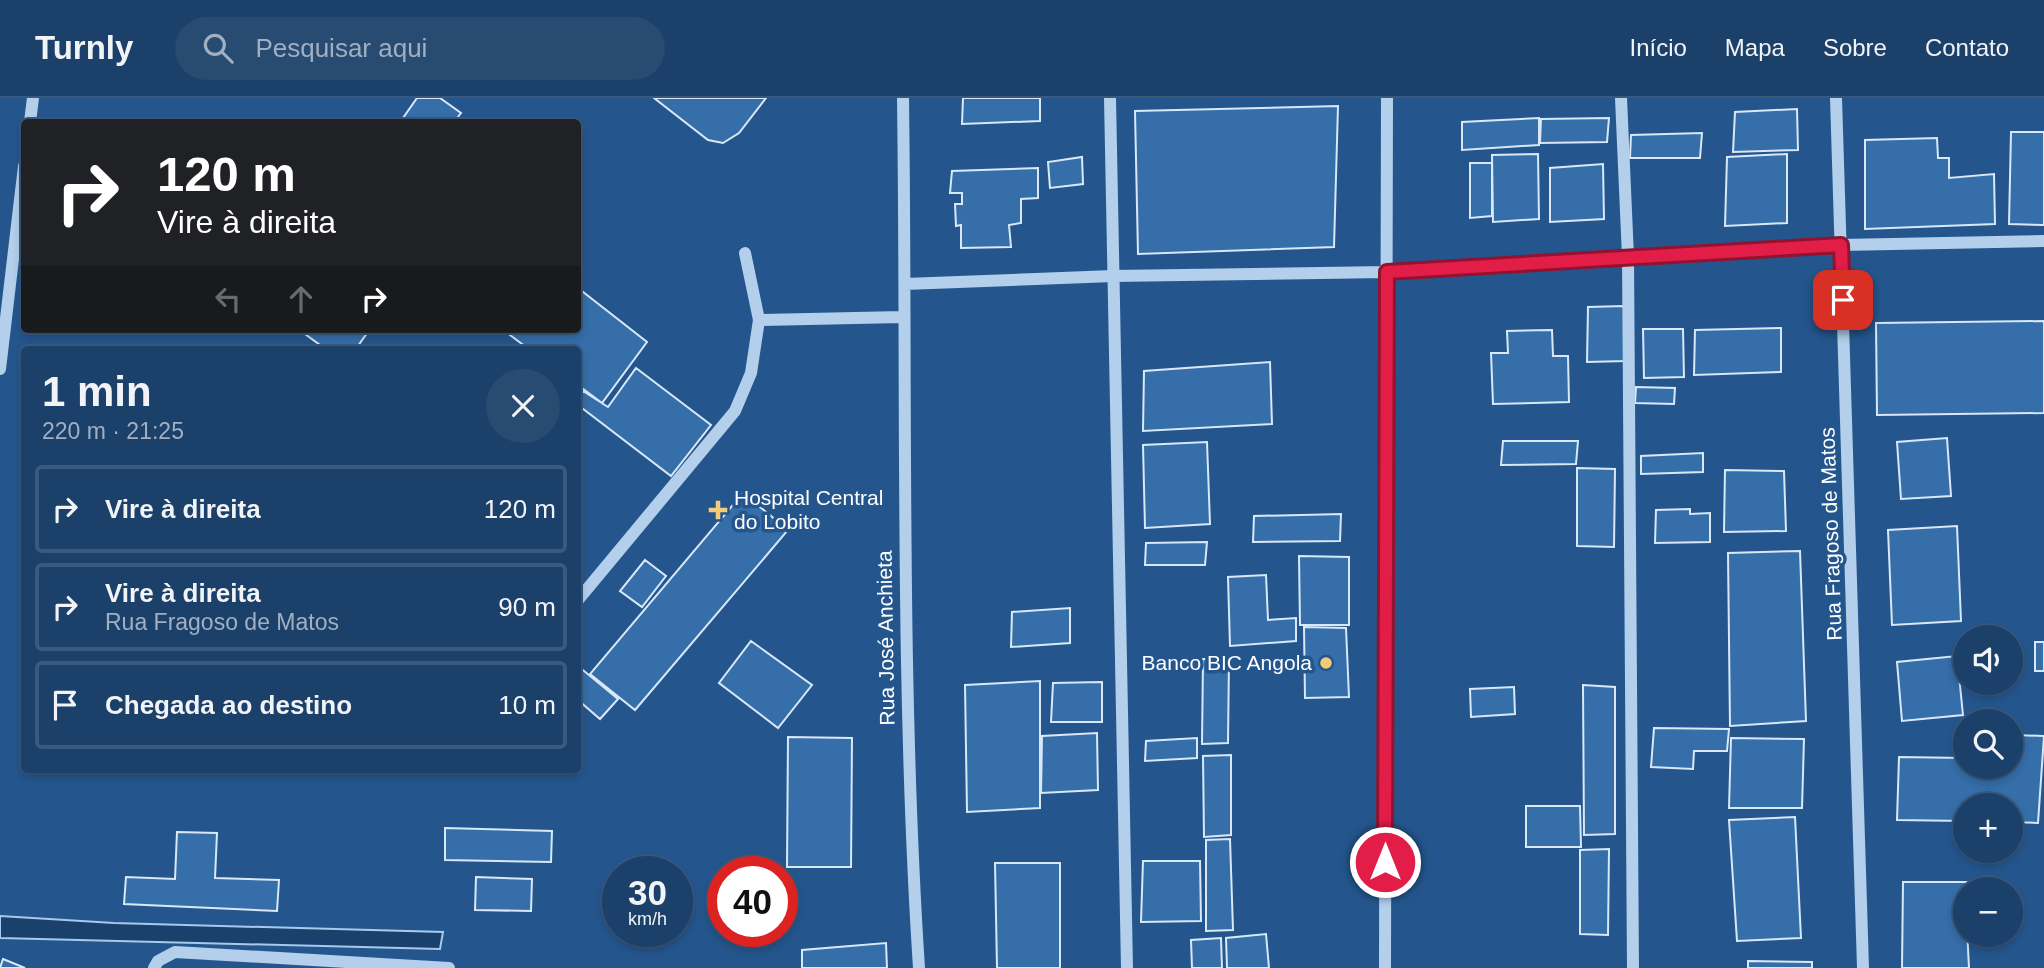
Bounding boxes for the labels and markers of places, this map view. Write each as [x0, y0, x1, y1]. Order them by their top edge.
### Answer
pin [1813, 270, 1873, 330]
place label: Hospital Central do Lobito [734, 486, 883, 533]
marker: Hospital Central do Lobito [708, 500, 728, 520]
place label: Banco BIC Angola [1142, 651, 1312, 674]
marker: Banco BIC Angola [1318, 655, 1334, 671]

